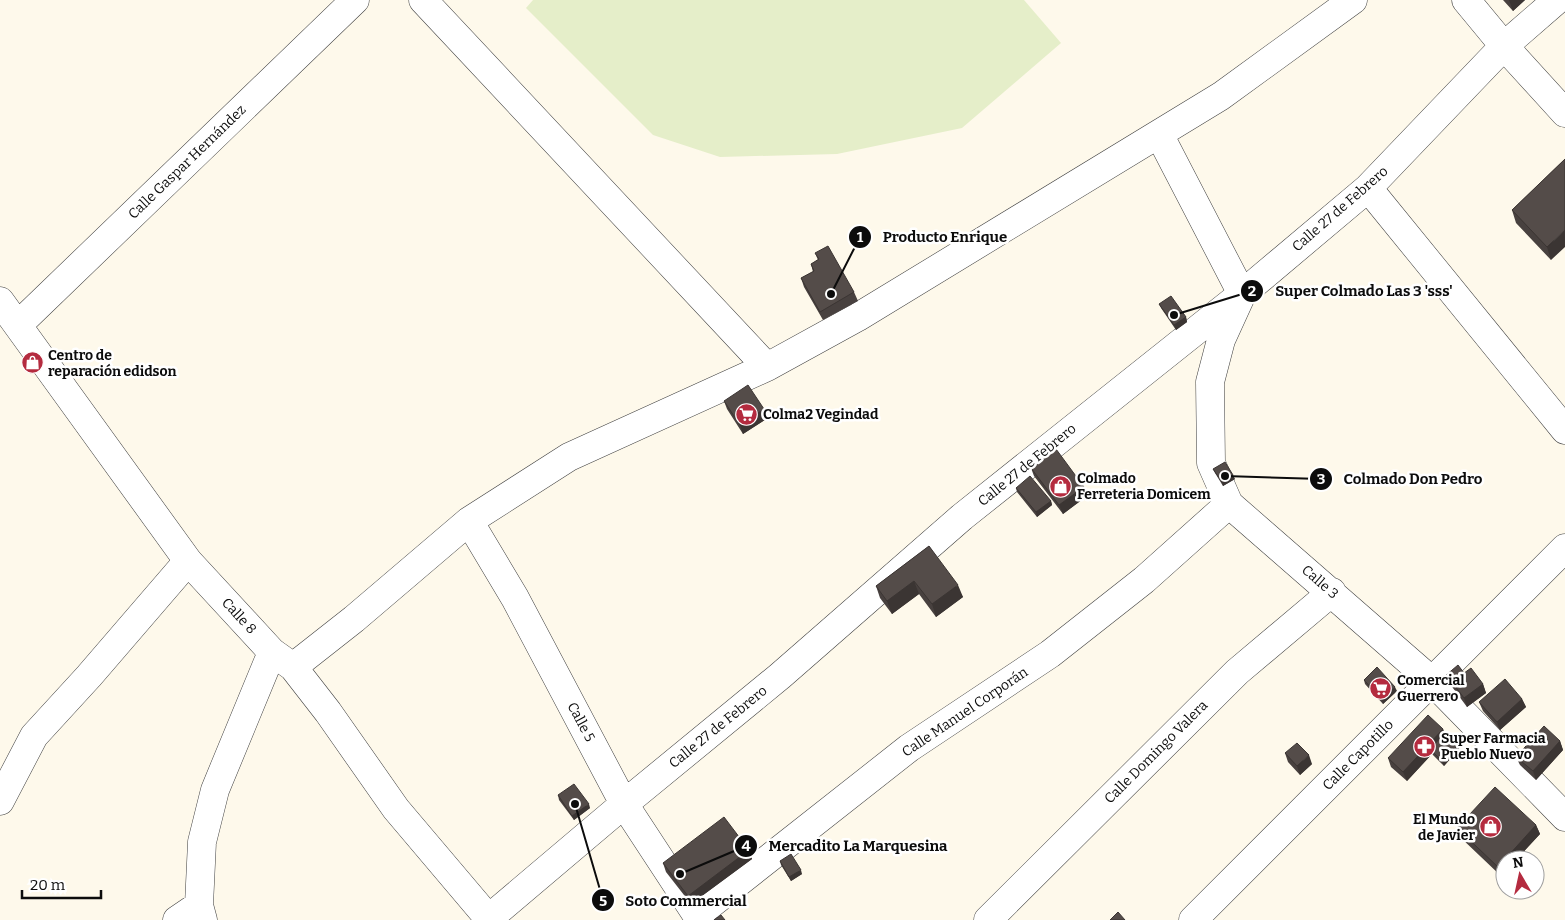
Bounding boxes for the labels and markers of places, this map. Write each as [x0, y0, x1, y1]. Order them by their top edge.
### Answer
callout: Producto Enrique [848, 222, 1017, 252]
callout: Super Colmado Las 3 'sss' [1240, 276, 1462, 306]
place label: Centro de reparación edidson [48, 347, 177, 380]
shop icon: Centro de reparación edidson [20, 351, 44, 375]
supermarket icon: Colma2 Vegindad [735, 402, 759, 426]
place label: Colma2 Vegindad [763, 406, 879, 423]
callout: Colmado Don Pedro [1309, 464, 1493, 494]
place label: Colmado Ferreteria Domicem [1077, 470, 1211, 503]
shop icon: Colmado Ferreteria Domicem [1049, 474, 1073, 498]
place label: Comercial Guerrero [1397, 672, 1465, 705]
supermarket icon: Comercial Guerrero [1369, 676, 1393, 700]
place label: Super Farmacia Pueblo Nuevo [1441, 730, 1546, 763]
pharmacy icon: Super Farmacia Pueblo Nuevo [1413, 734, 1437, 758]
place label: El Mundo de Javier [1413, 811, 1475, 844]
shop icon: El Mundo de Javier [1479, 815, 1503, 839]
callout: Mercadito La Marquesina [734, 831, 958, 861]
callout: Soto Commercial [590, 885, 757, 915]

